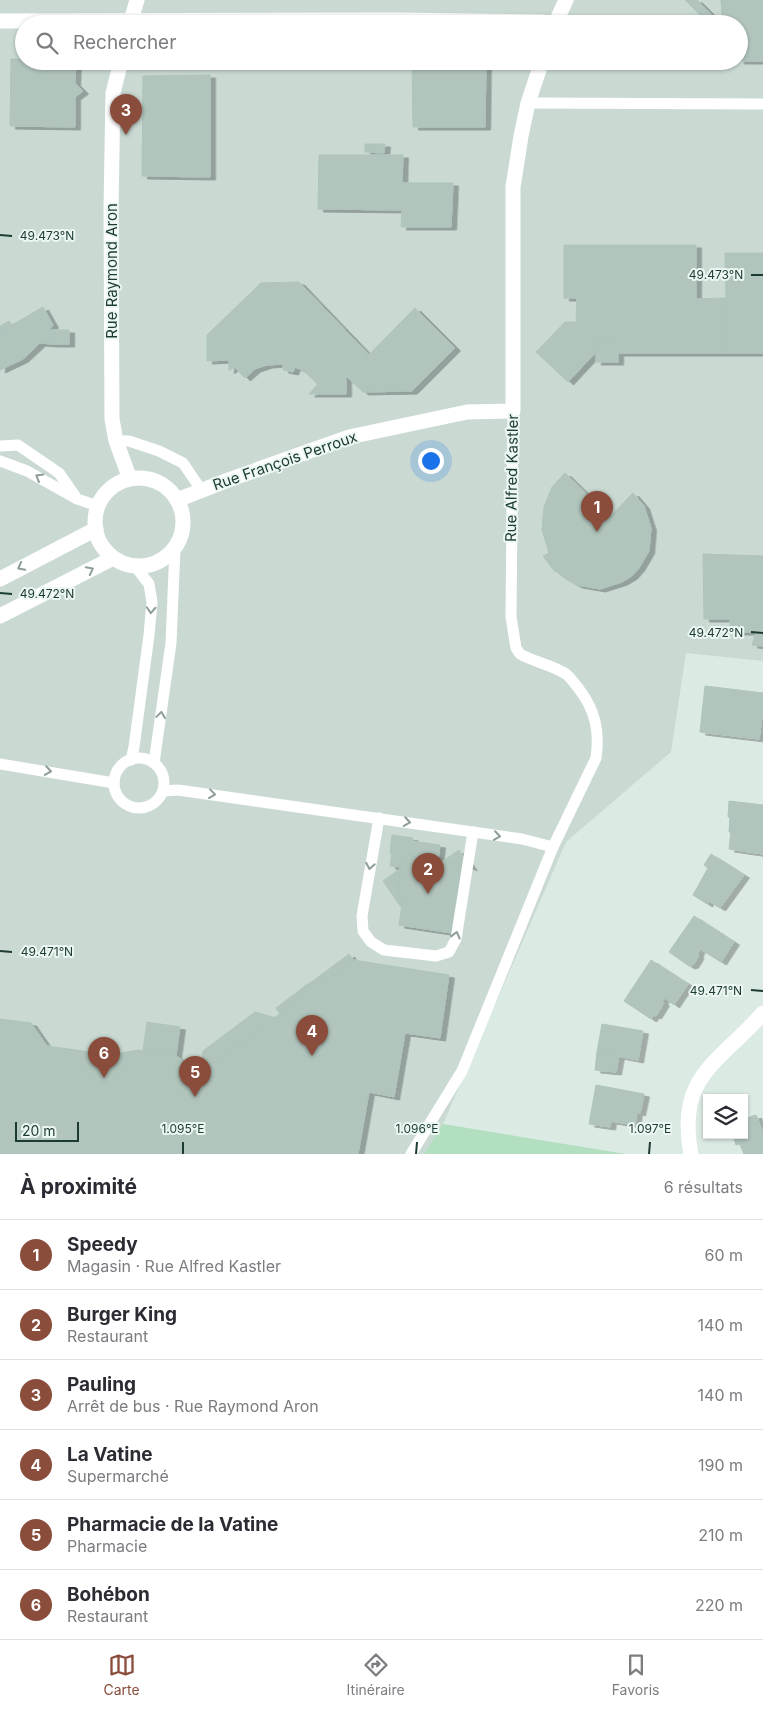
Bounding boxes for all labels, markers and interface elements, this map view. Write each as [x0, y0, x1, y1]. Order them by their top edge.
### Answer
search box [15, 15, 748, 70]
icon: search [33, 29, 61, 57]
text: Rechercher [73, 31, 176, 54]
pin: 3 [110, 94, 142, 135]
street label: Rue Raymond Aron [102, 203, 121, 339]
text: 49.473°N [20, 228, 74, 243]
text: 49.473°N [689, 267, 743, 282]
street label: Rue Alfred Kastler [501, 414, 522, 542]
street label: Rue François Perroux [210, 427, 360, 494]
your location [418, 448, 444, 474]
one-way arrow [35, 474, 44, 484]
pin: 1 [581, 491, 613, 532]
one-way arrow [18, 561, 27, 571]
one-way arrow [85, 566, 94, 576]
text: 49.472°N [20, 586, 74, 601]
one-way arrow [145, 606, 156, 614]
text: 49.472°N [689, 625, 743, 640]
one-way arrow [155, 710, 166, 718]
one-way arrow [45, 765, 53, 776]
one-way arrow [208, 788, 216, 799]
one-way arrow [403, 817, 411, 827]
one-way arrow [494, 830, 502, 841]
pin: 2 [412, 853, 444, 894]
one-way arrow [366, 861, 376, 870]
one-way arrow [450, 930, 461, 939]
text: 49.471°N [21, 944, 73, 959]
text: 49.471°N [690, 983, 742, 998]
pin: 4 [296, 1015, 328, 1056]
pin: 6 [88, 1037, 120, 1078]
pin: 5 [179, 1056, 211, 1097]
map controls [703, 1094, 748, 1139]
button: layers [703, 1094, 748, 1139]
scale bar [15, 1119, 79, 1142]
text: 1.095°E [161, 1121, 205, 1136]
text: 1.096°E [395, 1121, 439, 1136]
text: 1.097°E [629, 1121, 671, 1136]
text: 20 m [22, 1122, 56, 1139]
text: À proximité [20, 1174, 137, 1199]
text: 6 résultats [664, 1177, 743, 1197]
text: Speedy [67, 1233, 138, 1256]
text: 1 [33, 1245, 39, 1265]
text: 60 m [704, 1245, 743, 1265]
text: Magasin · Rue Alfred Kastler [67, 1256, 281, 1276]
text: Burger King [67, 1303, 177, 1326]
text: 2 [31, 1315, 41, 1335]
text: 140 m [698, 1315, 743, 1335]
text: Restaurant [67, 1326, 148, 1346]
text: Pauling [67, 1373, 136, 1396]
text: 3 [31, 1385, 41, 1405]
text: 140 m [698, 1385, 743, 1405]
text: Arrêt de bus · Rue Raymond Aron [67, 1396, 319, 1416]
text: La Vatine [67, 1443, 153, 1466]
text: 4 [31, 1455, 41, 1475]
text: 190 m [698, 1455, 743, 1475]
text: Supermarché [67, 1466, 169, 1486]
text: Pharmacie de la Vatine [67, 1513, 278, 1536]
text: 5 [31, 1525, 41, 1545]
text: 210 m [698, 1525, 743, 1545]
text: Pharmacie [67, 1536, 147, 1556]
text: Bohébon [67, 1583, 150, 1606]
text: 6 [31, 1595, 41, 1615]
text: 220 m [695, 1595, 743, 1615]
text: Restaurant [67, 1606, 148, 1626]
tab: Carte [103, 1651, 140, 1698]
tab: Itinéraire [347, 1651, 405, 1698]
tab: Favoris [612, 1651, 660, 1698]

